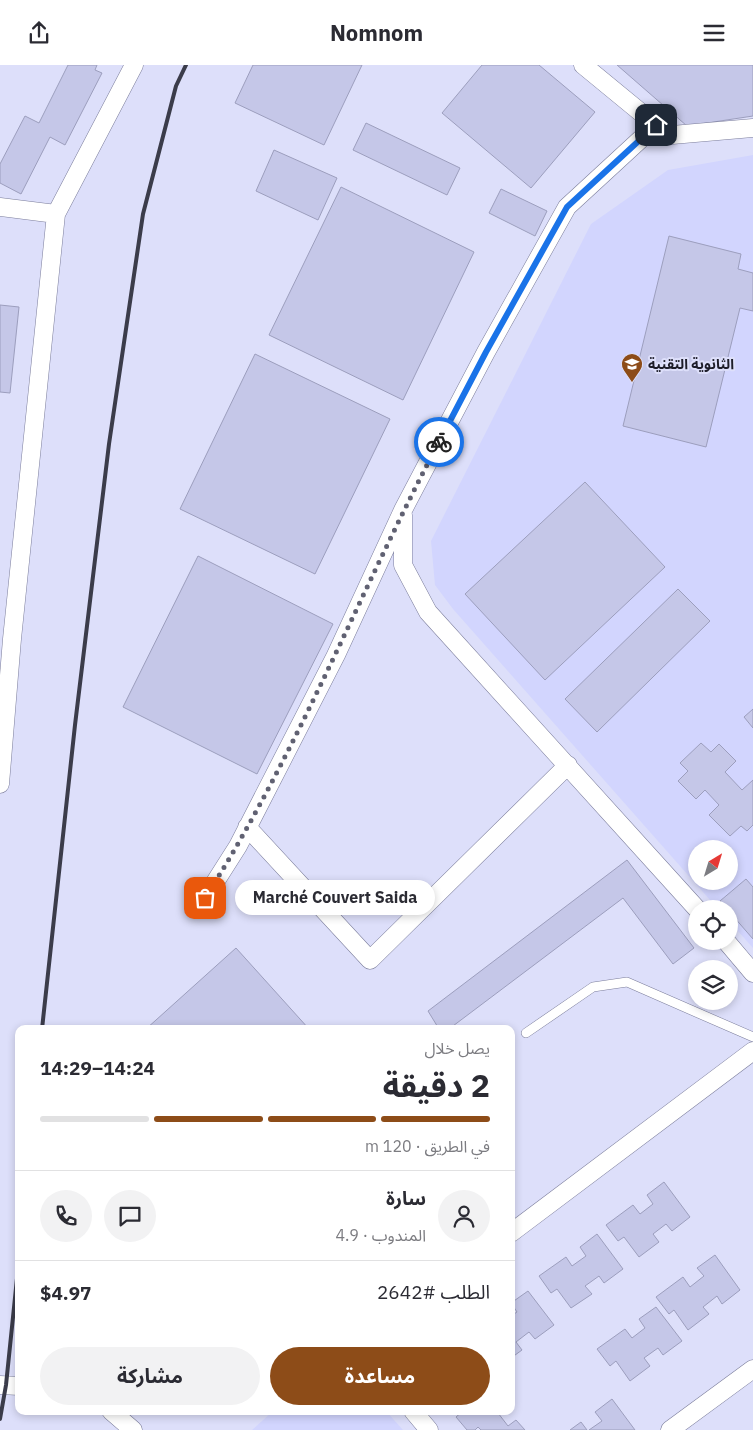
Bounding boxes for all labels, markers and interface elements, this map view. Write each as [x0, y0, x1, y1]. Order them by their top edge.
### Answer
text: Nomnom [330, 18, 423, 47]
icon: share [25, 19, 53, 47]
icon: menu [700, 19, 728, 47]
pin [635, 104, 677, 146]
icon: home [642, 111, 670, 139]
school or university icon: الثانوية التقنية [620, 352, 644, 383]
place label: الثانوية التقنية [648, 355, 734, 373]
courier [414, 417, 464, 467]
icon: bike [425, 428, 453, 456]
north arrow [688, 840, 738, 890]
map controls [688, 840, 738, 1010]
pin [184, 877, 226, 919]
callout: Marché Couvert Saida [235, 881, 435, 915]
icon: bag [191, 884, 219, 912]
text: Marché Couvert Saida [253, 887, 417, 907]
button: locate [688, 900, 738, 950]
button: layers [688, 960, 738, 1010]
text: يصل خلال [424, 1038, 490, 1058]
text: 14:24–14:29 [40, 1056, 155, 1080]
text: 2 دقيقة [383, 1064, 490, 1106]
text: في الطريق · 120 m [365, 1136, 490, 1156]
text: سارة [386, 1186, 426, 1210]
button: phone [40, 1190, 92, 1242]
button: chat [104, 1190, 156, 1242]
button: person [438, 1190, 490, 1242]
text: المندوب · 4.9 [335, 1225, 426, 1245]
text: الطلب #2642 [377, 1280, 490, 1304]
text: $4.97 [40, 1281, 92, 1305]
button: مشاركة [40, 1347, 260, 1405]
button: مساعدة [270, 1347, 490, 1405]

